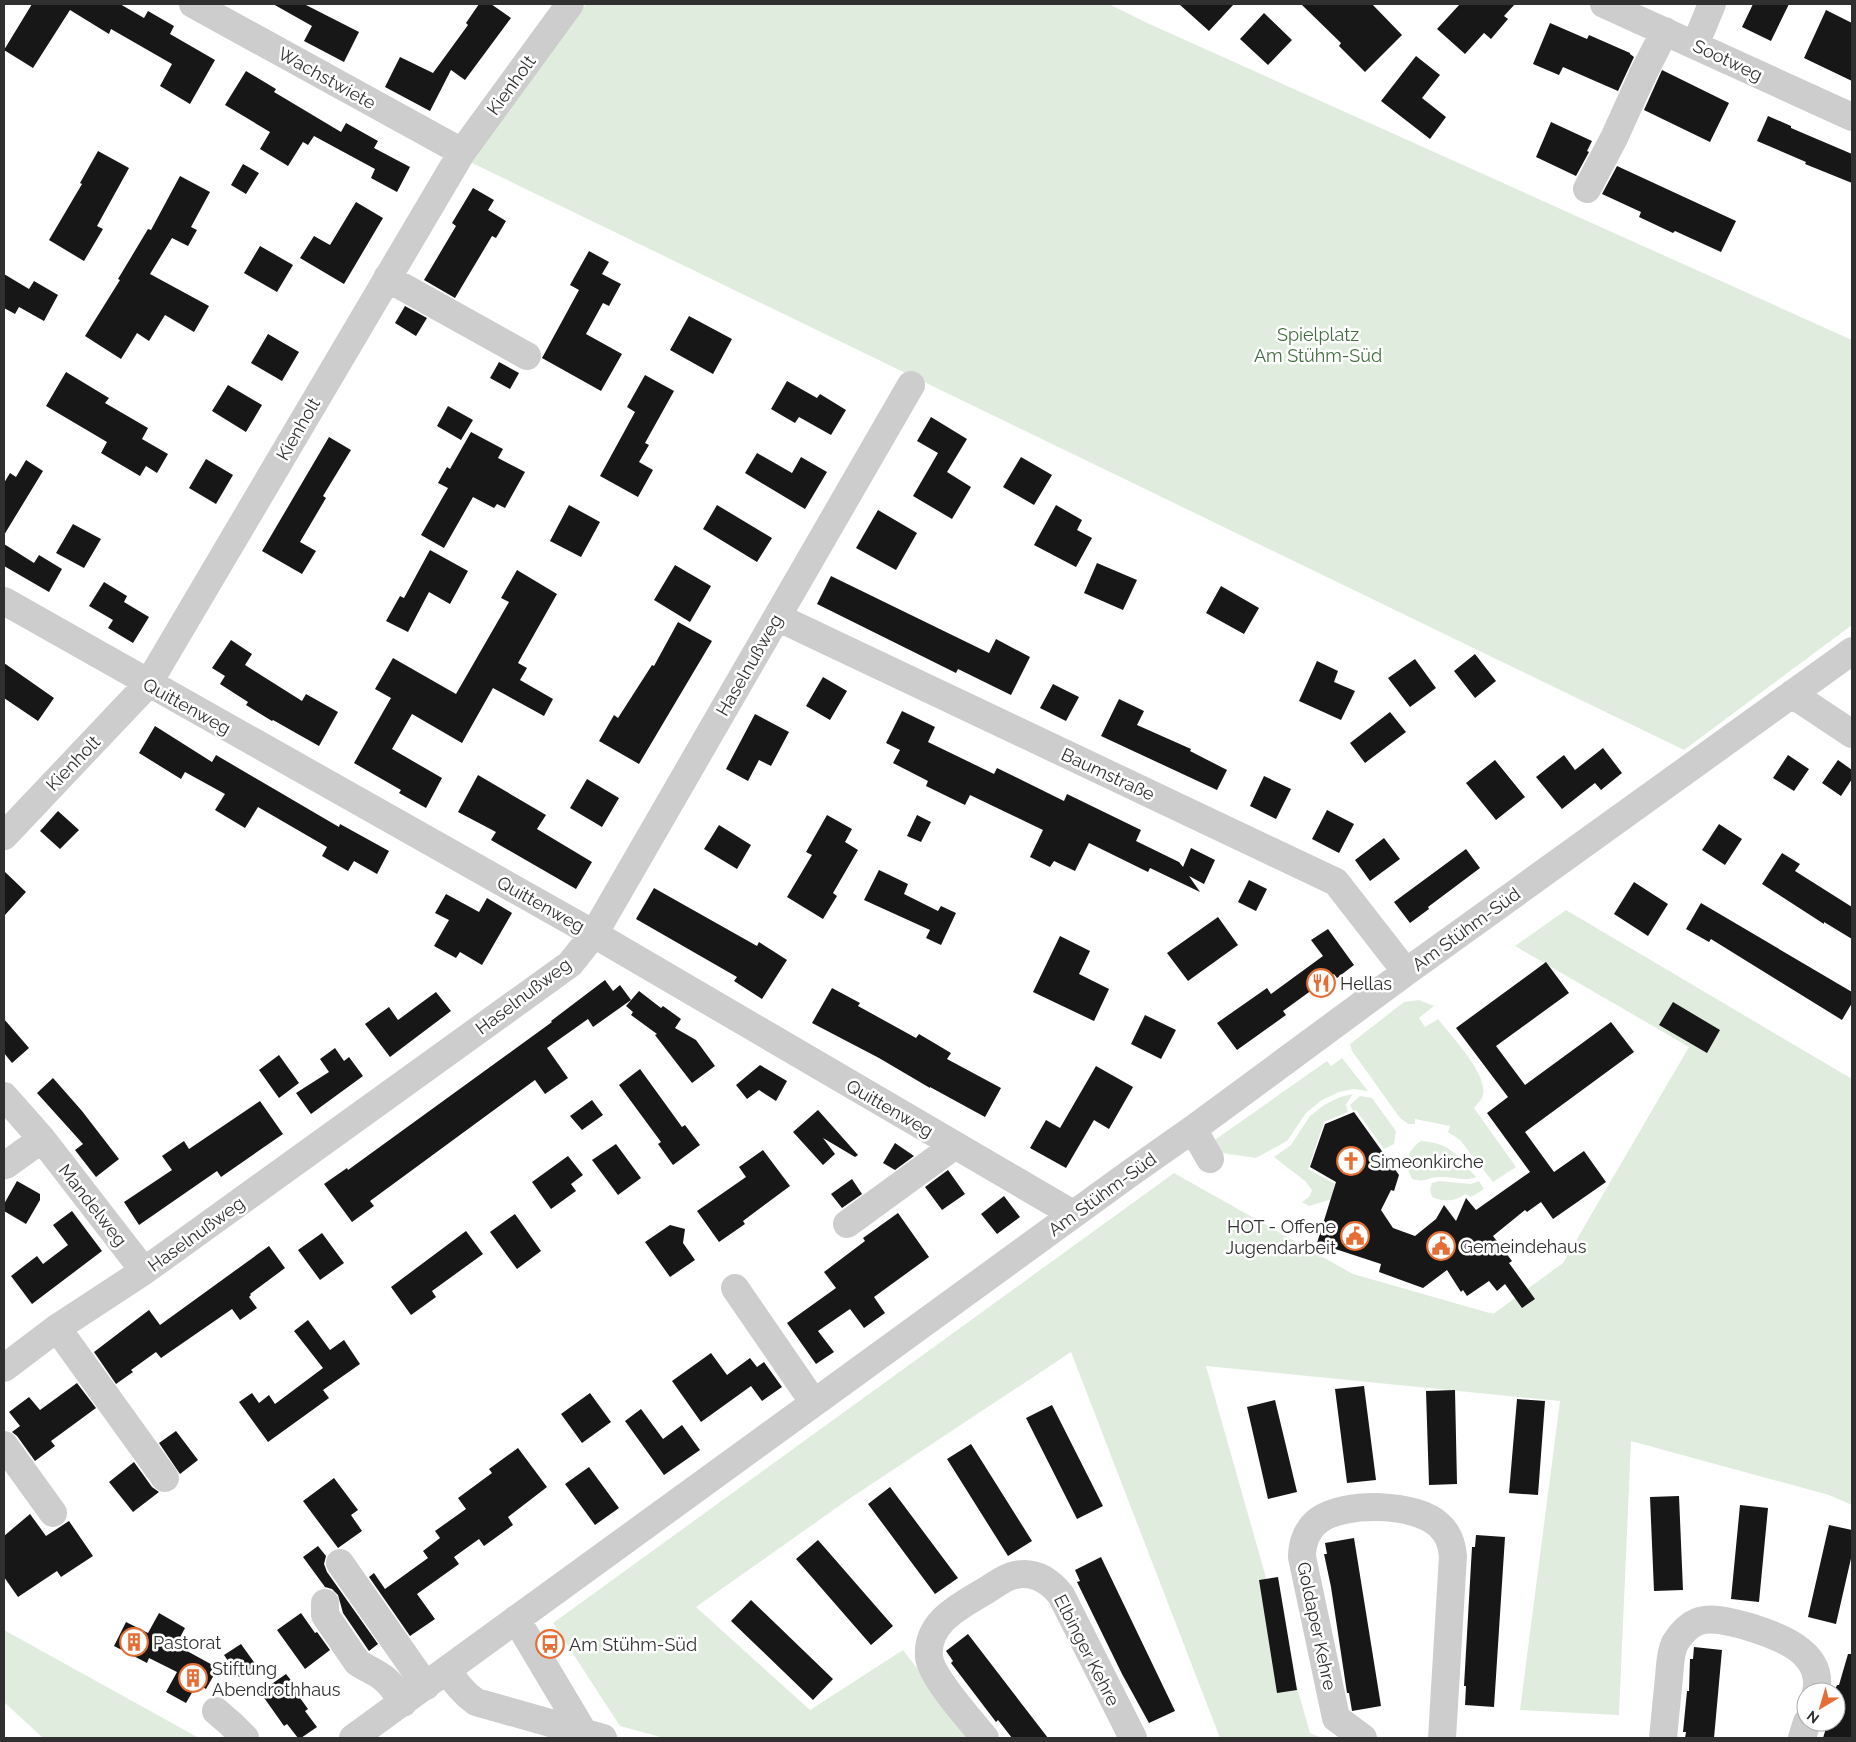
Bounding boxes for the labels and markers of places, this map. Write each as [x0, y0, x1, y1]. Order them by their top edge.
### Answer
restaurant icon: Hellas [1306, 968, 1336, 998]
place label: Hellas [1340, 973, 1392, 994]
church icon: Simeonkirche [1336, 1146, 1366, 1176]
place label: Simeonkirche [1370, 1151, 1484, 1172]
place label: HOT - Offene Jugendarbeit [1226, 1216, 1336, 1258]
public building icon: HOT - Offene Jugendarbeit [1340, 1221, 1370, 1251]
public building icon: Gemeindehaus [1426, 1231, 1456, 1261]
place label: Gemeindehaus [1460, 1236, 1587, 1257]
building icon: Pastorat [119, 1627, 149, 1657]
bus stop icon: Am Stühm-Süd [535, 1629, 565, 1659]
place label: Pastorat [153, 1632, 221, 1653]
place label: Am Stühm-Süd [569, 1634, 697, 1655]
place label: Stiftung Abendrothhaus [212, 1658, 341, 1700]
building icon: Stiftung Abendrothhaus [178, 1663, 208, 1693]

